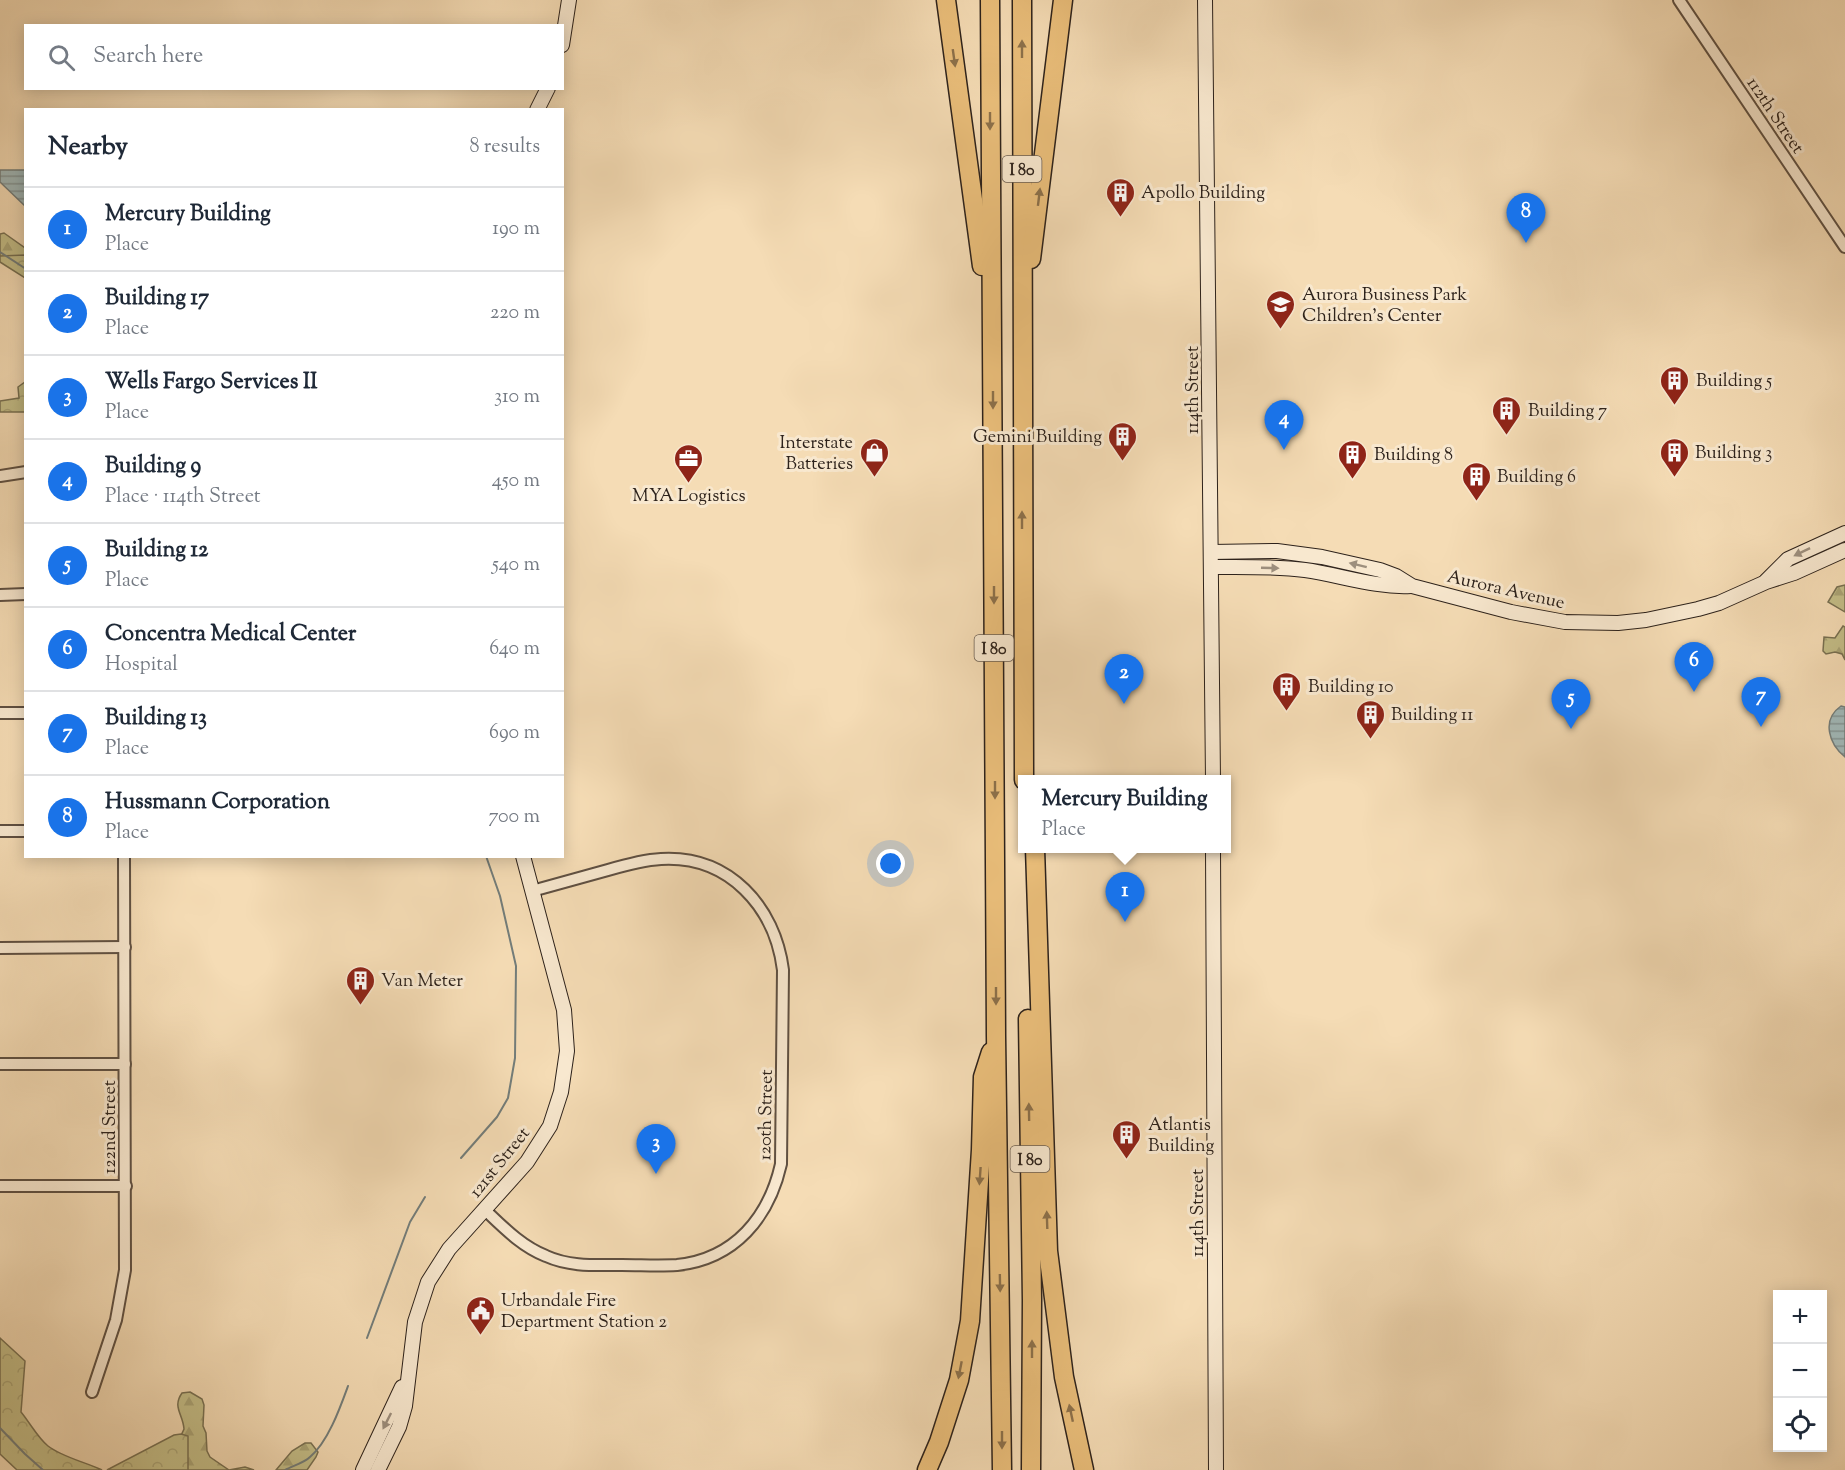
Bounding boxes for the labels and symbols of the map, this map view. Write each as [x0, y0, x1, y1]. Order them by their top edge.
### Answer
one-way arrow [1017, 39, 1027, 58]
one-way arrow [949, 49, 959, 68]
street label: 112th Street [1739, 73, 1810, 160]
one-way arrow [986, 112, 995, 131]
road number: I 80 [1002, 156, 1042, 182]
building icon: Apollo Building [1104, 176, 1136, 218]
place label: Apollo Building [1141, 181, 1265, 207]
one-way arrow [1034, 187, 1044, 206]
pin: 8 [1506, 194, 1546, 243]
place label: Aurora Business Park Children's Center [1302, 283, 1467, 330]
school or university icon: Aurora Business Park Children's Center [1265, 288, 1297, 330]
street label: 114th Street [1181, 346, 1207, 434]
building icon: Building 5 [1659, 364, 1691, 406]
place label: Building 5 [1696, 369, 1772, 395]
one-way arrow [988, 390, 998, 409]
building icon: Building 7 [1491, 394, 1523, 436]
place label: Building 7 [1528, 399, 1607, 425]
pin: 4 [1264, 400, 1304, 450]
building icon: Gemini Building [1107, 420, 1139, 462]
place label: Gemini Building [973, 425, 1102, 451]
place label: Interstate Batteries [779, 431, 853, 478]
shop icon: Interstate Batteries [858, 436, 890, 478]
building icon: Building 3 [1658, 436, 1690, 478]
building icon: Building 8 [1337, 438, 1369, 480]
place label: Building 3 [1695, 441, 1772, 467]
office icon: MYA Logistics [673, 442, 705, 484]
place label: Building 8 [1374, 443, 1453, 469]
building icon: Building 6 [1460, 460, 1492, 502]
place label: Building 6 [1497, 465, 1576, 491]
place label: MYA Logistics [632, 484, 746, 510]
one-way arrow [1017, 511, 1027, 530]
one-way arrow [1793, 547, 1810, 557]
one-way arrow [1349, 559, 1367, 569]
one-way arrow [1260, 563, 1279, 572]
street label: Aurora Avenue [1444, 565, 1567, 617]
one-way arrow [989, 585, 999, 604]
road number: I 80 [974, 635, 1014, 661]
pin: 6 [1674, 642, 1714, 692]
pin: 2 [1104, 654, 1144, 704]
building icon: Building 10 [1271, 670, 1303, 712]
place label: Building 10 [1308, 675, 1393, 701]
pin: 7 [1742, 678, 1780, 727]
pin: 5 [1552, 680, 1590, 729]
building icon: Building 11 [1354, 698, 1386, 740]
place label: Building 11 [1391, 703, 1473, 729]
one-way arrow [990, 780, 1000, 799]
your location [876, 849, 905, 878]
pin: 1 [1106, 872, 1144, 922]
building icon: Van Meter [344, 964, 376, 1006]
place label: Van Meter [381, 969, 463, 995]
one-way arrow [991, 986, 1001, 1005]
street label: 120th Street [753, 1069, 781, 1161]
street label: 122nd Street [98, 1080, 124, 1174]
one-way arrow [1024, 1102, 1034, 1121]
place label: Atlantis Building [1148, 1113, 1214, 1160]
building icon: Atlantis Building [1111, 1118, 1143, 1160]
street label: 121st Street [464, 1122, 537, 1204]
pin: 3 [636, 1124, 676, 1174]
road number: I 80 [1010, 1146, 1050, 1172]
one-way arrow [975, 1167, 984, 1186]
street label: 114th Street [1186, 1169, 1212, 1257]
one-way arrow [1042, 1210, 1051, 1229]
one-way arrow [995, 1274, 1005, 1293]
place label: Urbandale Fire Department Station 2 [501, 1289, 667, 1336]
public building icon: Urbandale Fire Department Station 2 [464, 1294, 496, 1336]
one-way arrow [1027, 1339, 1036, 1358]
one-way arrow [955, 1361, 964, 1380]
one-way arrow [1066, 1403, 1075, 1422]
one-way arrow [382, 1412, 392, 1430]
one-way arrow [997, 1430, 1007, 1449]

